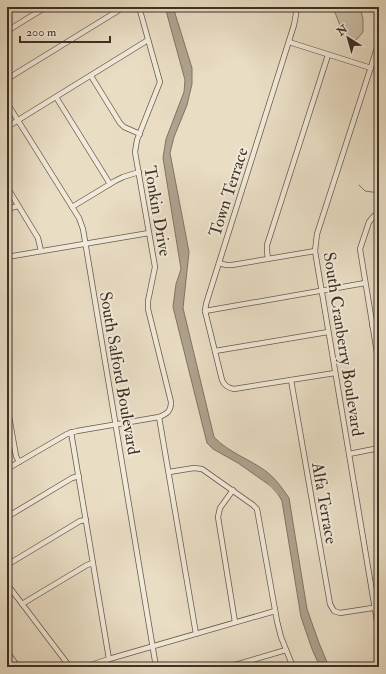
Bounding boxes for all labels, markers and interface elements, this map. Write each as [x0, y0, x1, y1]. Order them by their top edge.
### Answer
scale bar [20, 18, 110, 44]
north arrow [328, 18, 368, 58]
text: N [334, 22, 351, 39]
text: 200 m [26, 25, 57, 40]
street label: Town Terrace [204, 145, 253, 239]
street label: Tonkin Drive [139, 164, 176, 258]
street label: South Cranberry Boulevard [318, 250, 369, 438]
street label: South Salford Boulevard [95, 290, 144, 457]
street label: Alfa Terrace [307, 460, 342, 546]

